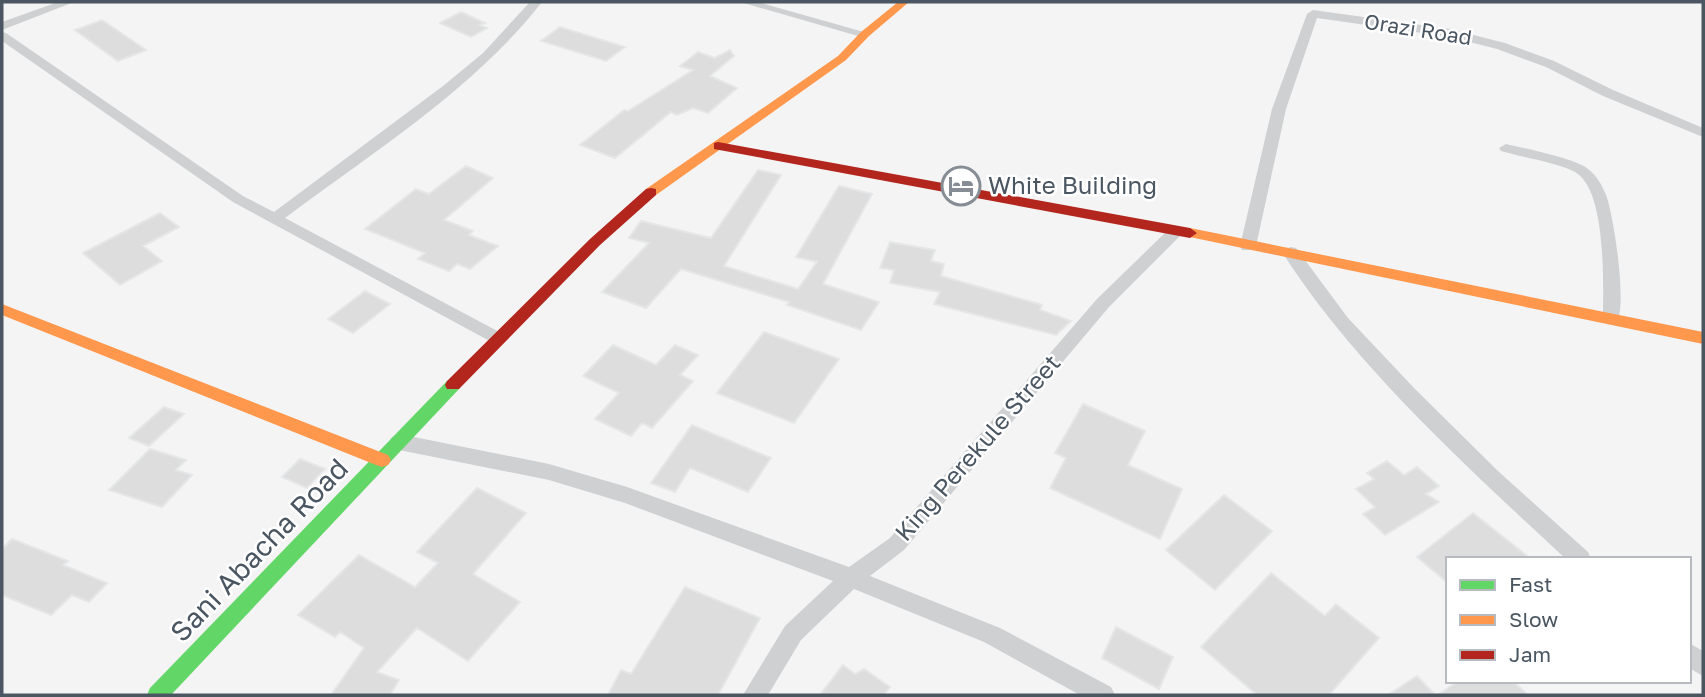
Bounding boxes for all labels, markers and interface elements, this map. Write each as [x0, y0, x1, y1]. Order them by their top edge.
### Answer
street label: Orazi Road [1363, 8, 1474, 50]
hotel icon: White Building [940, 165, 982, 207]
place label: White Building [988, 170, 1157, 199]
street label: King Perekule Street [888, 348, 1066, 546]
street label: Sani Abacha Road [163, 451, 354, 648]
legend [1446, 557, 1691, 683]
text: Fast [1509, 571, 1552, 597]
text: Slow [1509, 606, 1558, 632]
text: Jam [1509, 641, 1551, 667]

